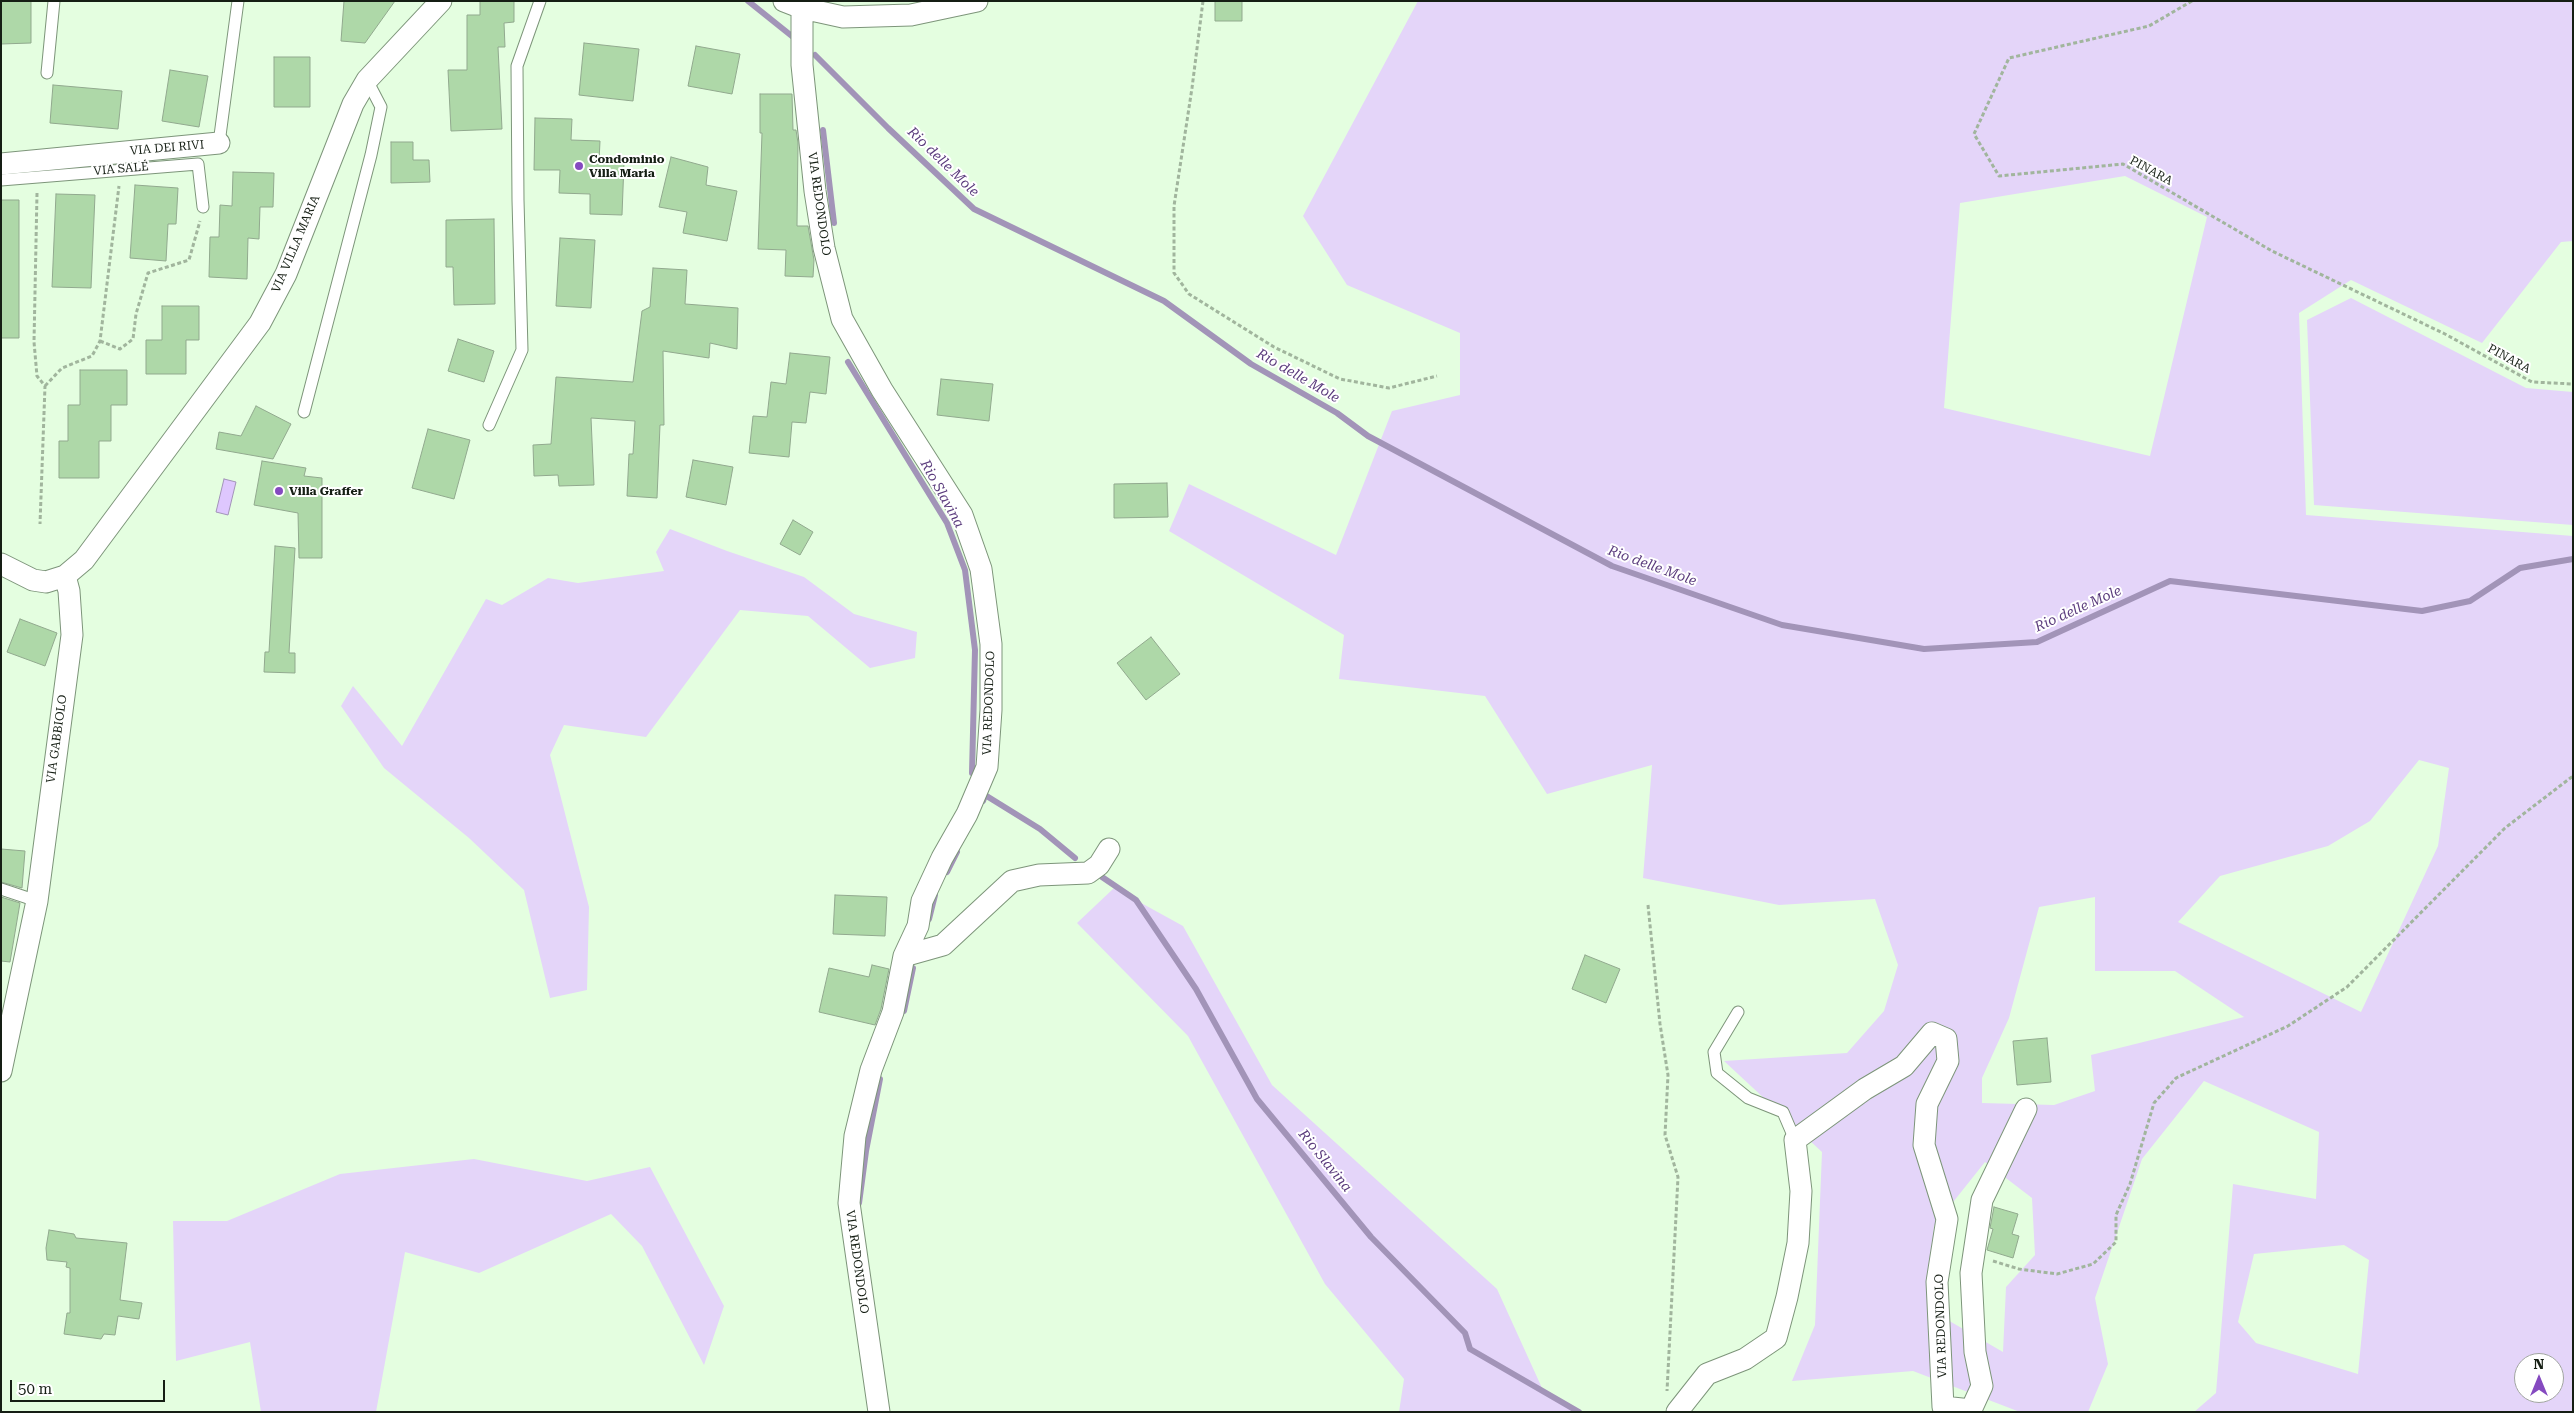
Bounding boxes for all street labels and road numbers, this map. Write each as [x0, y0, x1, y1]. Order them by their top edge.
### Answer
street label: VIA DEI RIVI [129, 138, 205, 158]
street label: VIA REDONDOLO [805, 151, 833, 257]
street label: PINARA [2127, 153, 2175, 189]
street label: VIA SALÉ [93, 159, 149, 179]
street label: VIA VILLA MARIA [269, 193, 323, 295]
street label: PINARA [2485, 341, 2533, 377]
street label: VIA REDONDOLO [980, 651, 998, 755]
street label: VIA GABBIOLO [44, 694, 70, 784]
street label: VIA REDONDOLO [843, 1209, 871, 1315]
street label: VIA REDONDOLO [1932, 1274, 1950, 1378]

